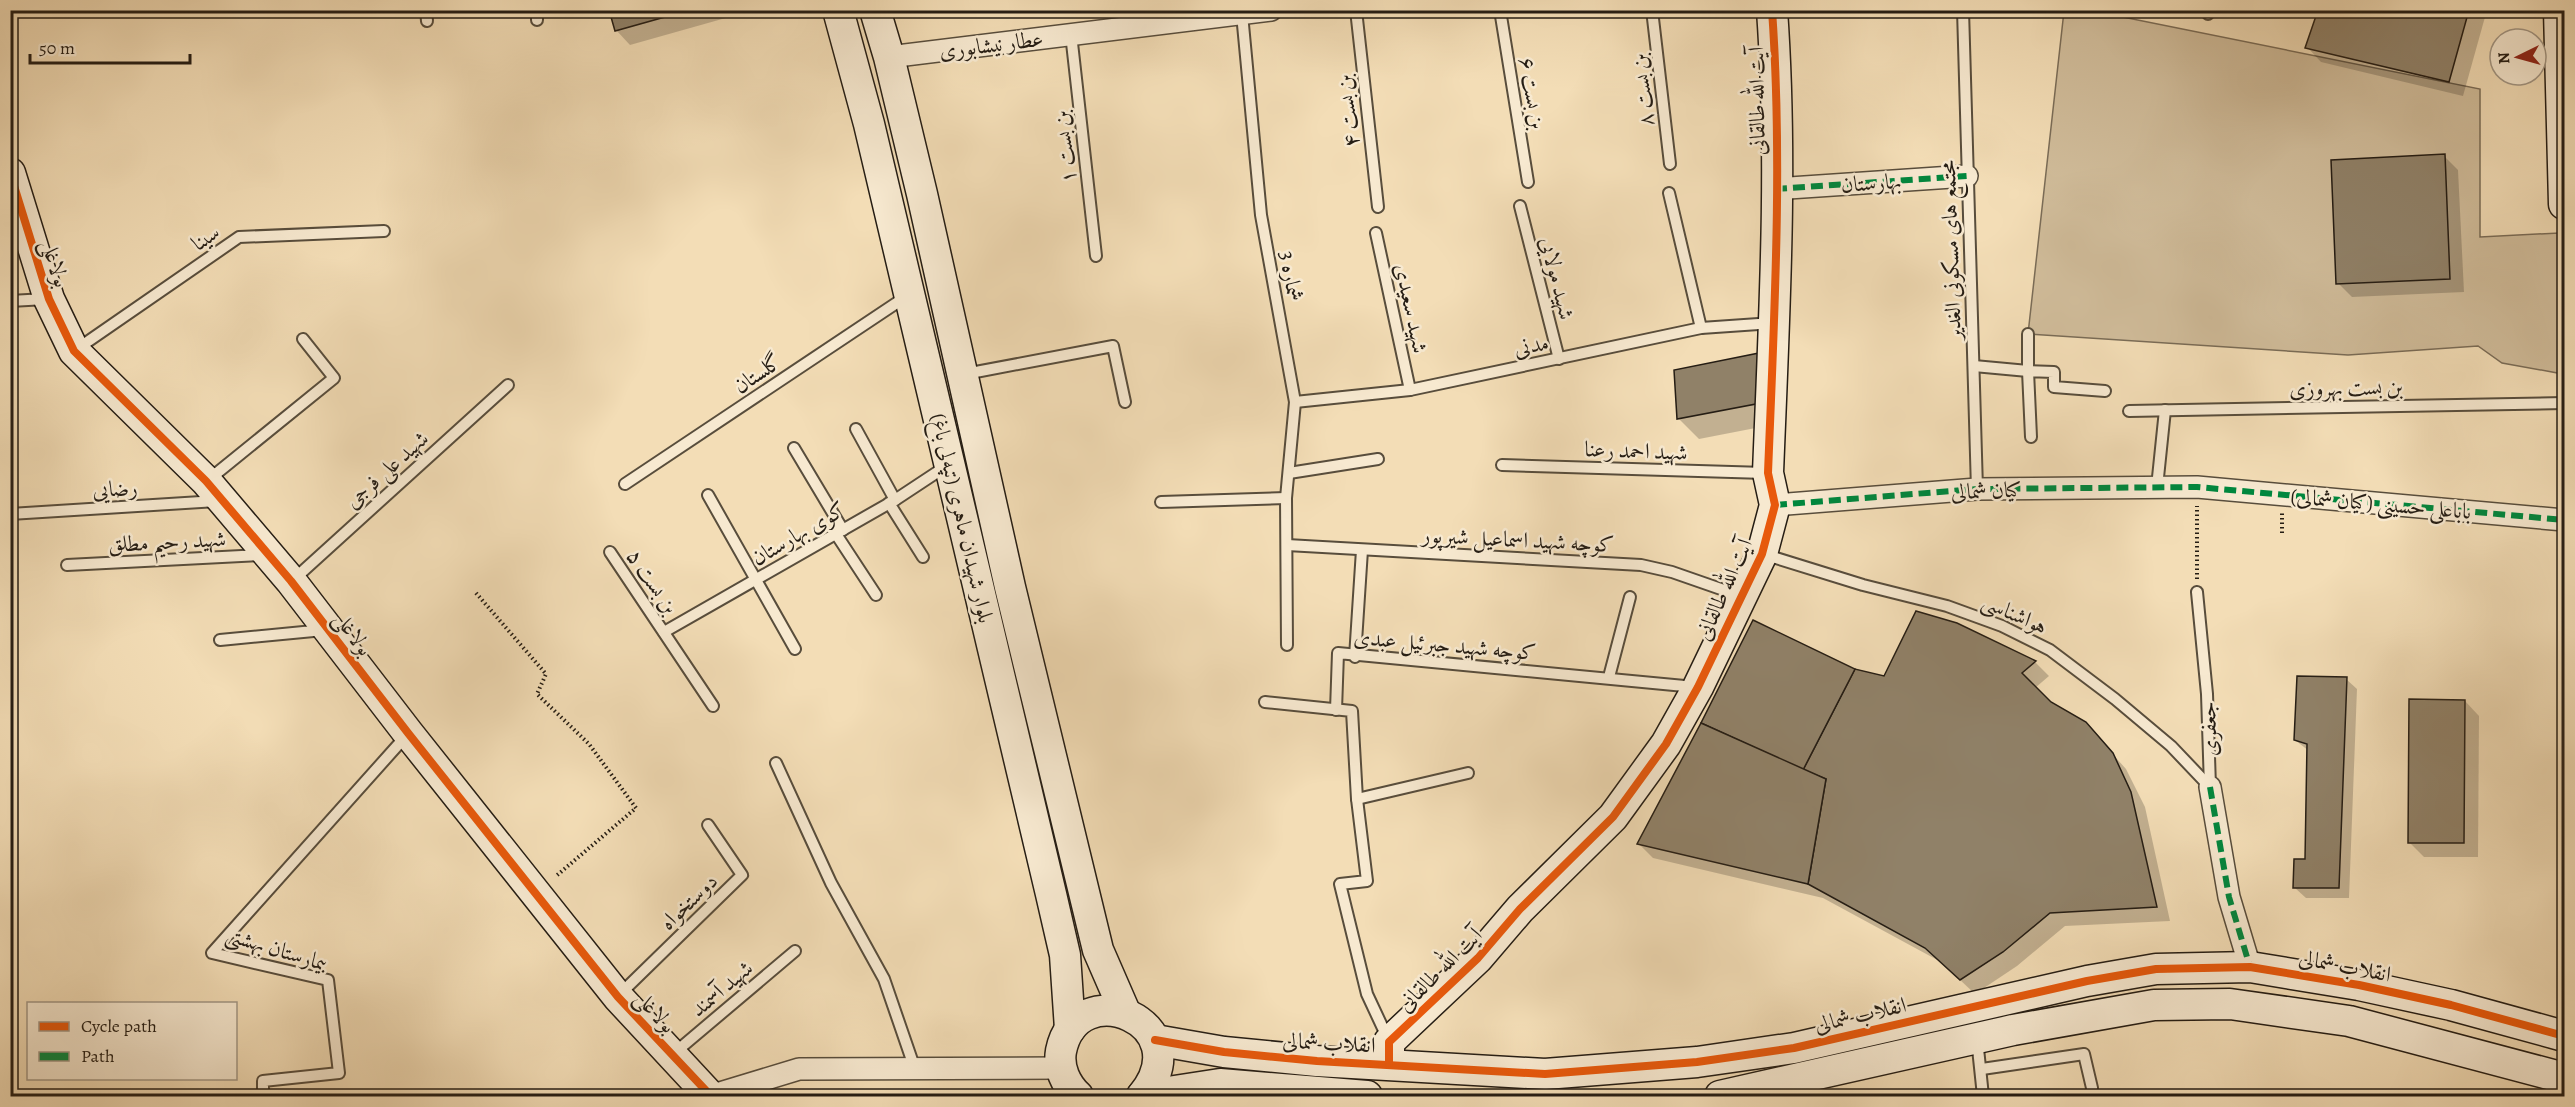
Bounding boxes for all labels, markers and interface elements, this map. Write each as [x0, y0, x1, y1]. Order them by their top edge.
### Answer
street label: عطار نیشابوری [937, 24, 1045, 66]
scale bar [30, 27, 190, 65]
north arrow [2488, 27, 2548, 87]
text: 50 m [39, 36, 75, 60]
street label: آیت الله طالقانی [1738, 44, 1773, 156]
text: N [2493, 51, 2516, 65]
street label: بن بست ۸ [1624, 52, 1662, 128]
street label: بن بست ۶ [1511, 55, 1553, 132]
street label: بن بست ۴ [1329, 73, 1367, 149]
street label: بن بست ۱ [1046, 109, 1084, 185]
street label: مجتمع های مسکونی الغدیر [1933, 159, 1973, 342]
street label: بهارستان [1840, 166, 1903, 200]
street label: سینا [185, 217, 226, 258]
street label: شهید مولایی [1532, 234, 1582, 323]
street label: بولاغلی [32, 235, 77, 292]
street label: شماره 3 [1272, 249, 1310, 304]
street label: شهید سعیدی [1387, 261, 1435, 356]
street label: مدنی [1511, 328, 1551, 364]
street label: گلستان [727, 347, 788, 401]
street label: بن بست بهروزی [2289, 372, 2403, 404]
street label: بلوار شهیدان ماهری (تپه‌لی باغ) [920, 410, 1001, 627]
street label: شهید علی فرجی [338, 424, 436, 516]
street label: شهید احمد رعنا [1584, 434, 1688, 468]
street label: رضایی [92, 473, 138, 505]
street label: کیان شمالی [1950, 475, 2022, 507]
street label: باباعلی حسینی (کیان شمالی) [2289, 481, 2473, 528]
street label: کوی بهارستان [746, 495, 851, 573]
street label: کوچه شهید اسماعیل شیرپور [1419, 520, 1615, 561]
street label: شهید رحیم مطلق [107, 524, 227, 566]
street label: آیت الله طالقانی [1685, 530, 1761, 645]
street label: بن بست ۵ [619, 543, 685, 620]
street label: هواشناسی [1977, 586, 2052, 642]
street label: بولاغلی [326, 605, 380, 663]
street label: کوچه شهید جبرئیل عبدی [1352, 622, 1537, 668]
street label: جعفری [2193, 701, 2225, 757]
street label: دوستخواه [653, 866, 724, 937]
street label: آیت الله طالقانی [1389, 917, 1490, 1019]
street label: بیمارستان بهشتی [222, 919, 332, 979]
street label: انقلاب شمالی [2296, 942, 2394, 990]
street label: شهید آسمند [684, 954, 759, 1024]
street label: بولاغلی [627, 983, 683, 1041]
street label: انقلاب شمالی [1811, 990, 1909, 1040]
legend [27, 1002, 237, 1080]
text: Cycle path [81, 1014, 157, 1038]
street label: انقلاب شمالی [1282, 1026, 1376, 1060]
text: Path [81, 1044, 115, 1068]

